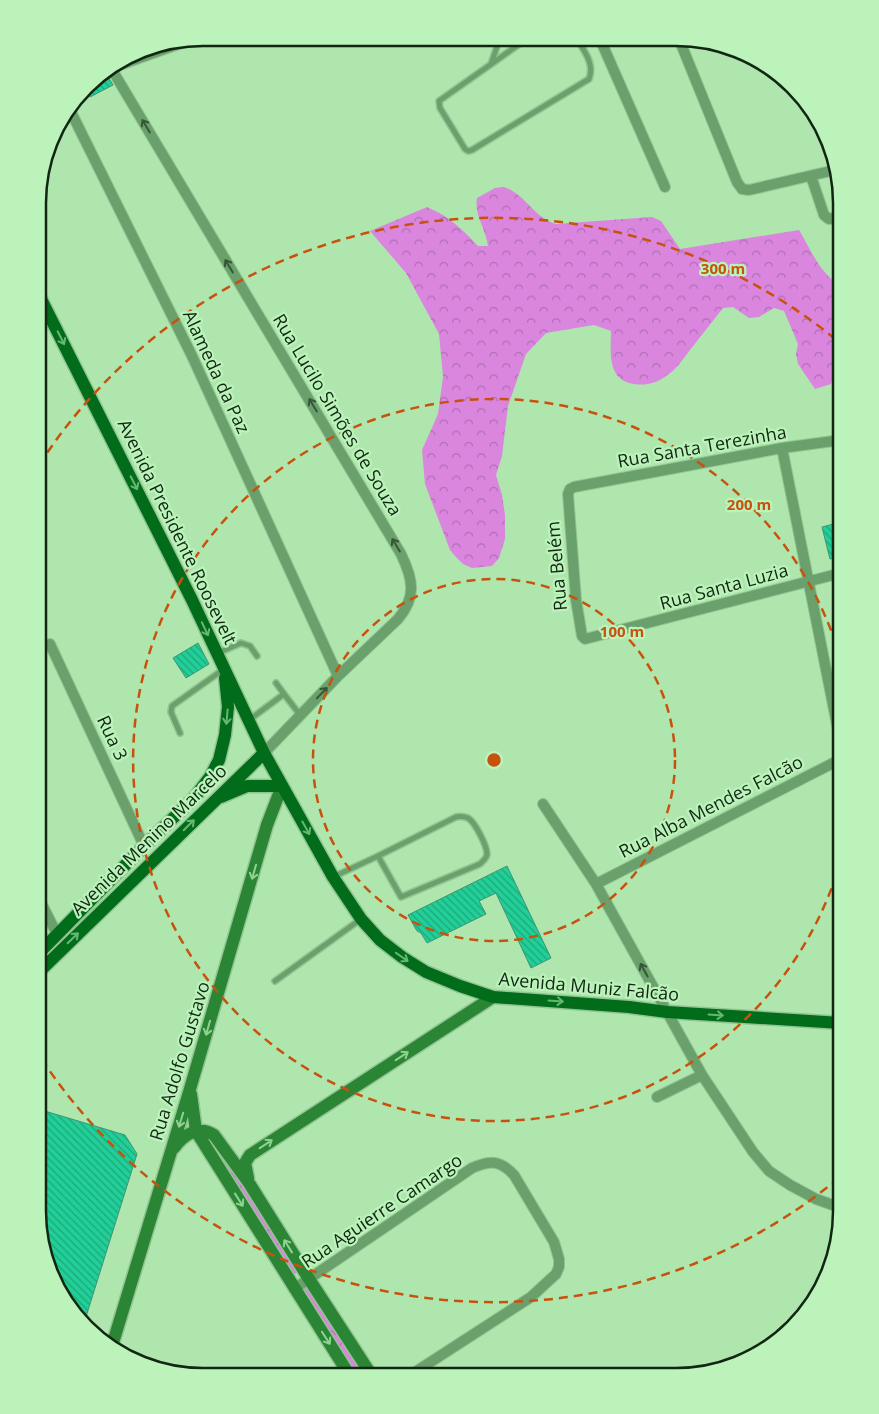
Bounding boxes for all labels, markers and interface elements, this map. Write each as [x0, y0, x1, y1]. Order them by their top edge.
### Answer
one-way arrow [141, 120, 151, 134]
text: 300 m [701, 258, 745, 278]
one-way arrow [224, 259, 234, 273]
street label: Alameda da Paz [178, 306, 256, 437]
street label: Rua Lucilo Simões de Souza [268, 309, 408, 520]
one-way arrow [57, 330, 66, 345]
one-way arrow [307, 399, 317, 413]
street label: Avenida Presidente Roosevelt [113, 415, 243, 648]
street label: Rua Santa Terezinha [615, 419, 788, 473]
one-way arrow [129, 476, 139, 491]
text: 200 m [727, 494, 771, 514]
street label: Rua Belém [540, 520, 572, 612]
one-way arrow [390, 538, 400, 552]
street label: Rua Santa Luzia [657, 557, 791, 615]
one-way arrow [201, 621, 211, 636]
text: 100 m [600, 621, 644, 641]
one-way arrow [316, 687, 328, 699]
one-way arrow [222, 709, 232, 725]
street label: Rua 3 [92, 711, 134, 764]
street label: Rua Alba Mendes Falcão [614, 749, 807, 863]
centre of rings [485, 751, 503, 769]
street label: Avenida Menino Marcelo [65, 758, 231, 920]
one-way arrow [182, 819, 195, 831]
one-way arrow [301, 821, 311, 835]
one-way arrow [248, 863, 258, 879]
one-way arrow [66, 933, 78, 945]
one-way arrow [395, 952, 409, 962]
one-way arrow [638, 963, 648, 977]
street label: Avenida Muniz Falcão [498, 966, 680, 1006]
street label: Rua Adolfo Gustavo [143, 978, 215, 1143]
one-way arrow [547, 997, 563, 1006]
one-way arrow [708, 1011, 724, 1020]
one-way arrow [203, 1019, 213, 1035]
one-way arrow [395, 1051, 409, 1061]
one-way arrow [175, 1112, 185, 1128]
one-way arrow [259, 1139, 273, 1150]
street label: Rua Aguierre Camargo [296, 1147, 467, 1273]
one-way arrow [234, 1193, 245, 1207]
one-way arrow [283, 1240, 293, 1254]
one-way arrow [321, 1330, 331, 1344]

